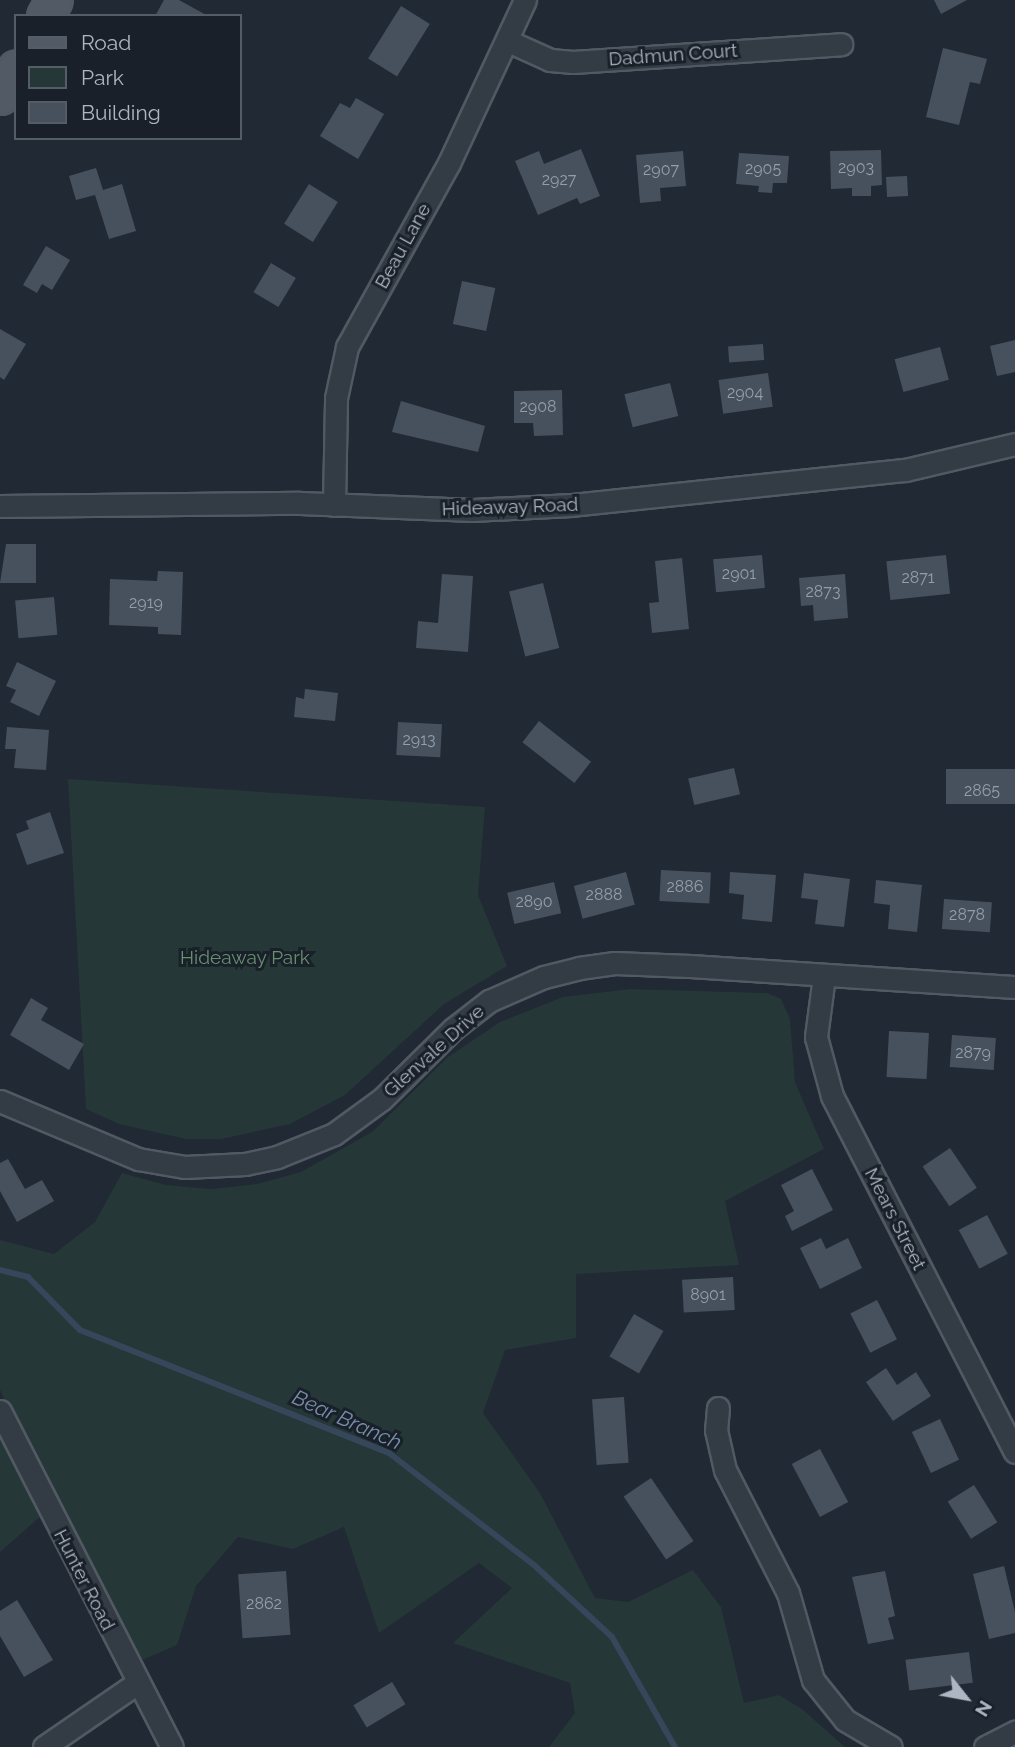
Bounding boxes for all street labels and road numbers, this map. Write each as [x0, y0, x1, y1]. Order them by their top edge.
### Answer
street label: Dadmun Court [608, 39, 738, 71]
street label: Beau Lane [370, 199, 436, 293]
street label: Hideaway Road [441, 493, 579, 521]
street label: Glenvale Drive [379, 1000, 489, 1102]
street label: Mears Street [860, 1164, 930, 1274]
street label: Hunter Road [49, 1525, 119, 1635]

